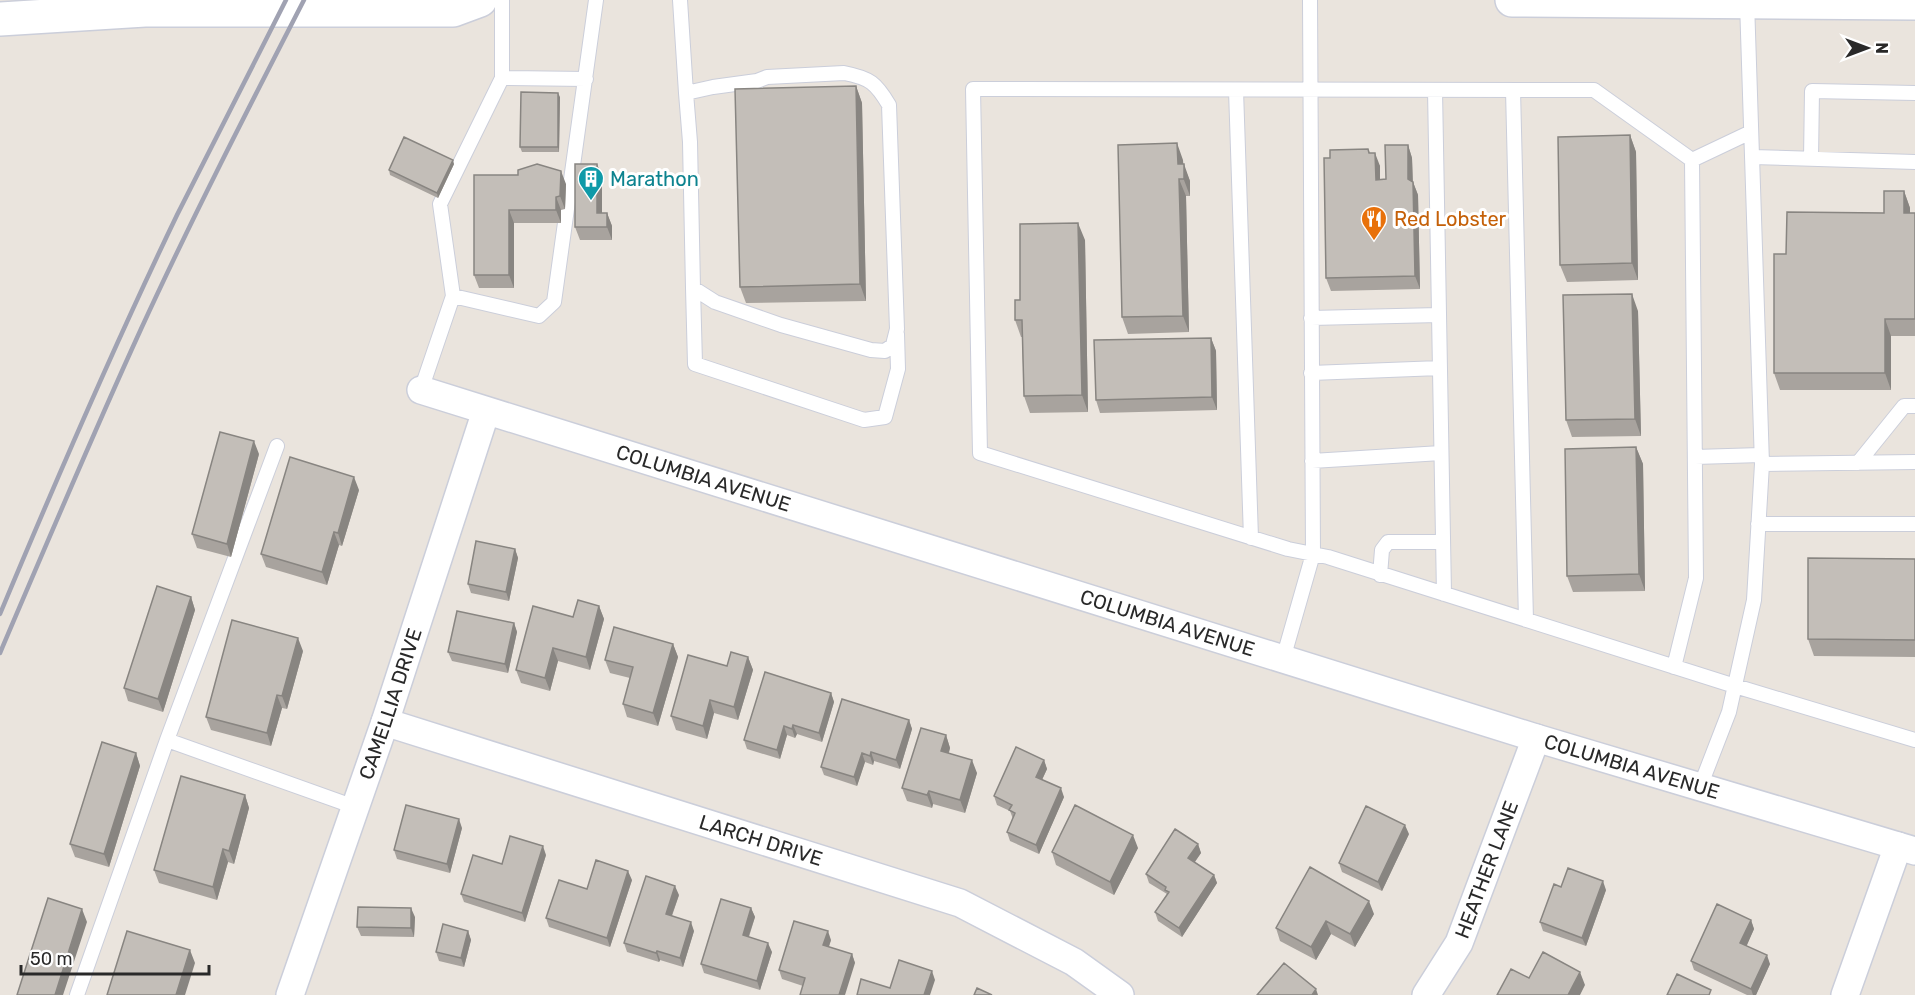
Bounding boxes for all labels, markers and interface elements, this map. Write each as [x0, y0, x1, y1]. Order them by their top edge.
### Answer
north arrow [1837, 18, 1897, 78]
text: N [1872, 42, 1891, 54]
building icon: Marathon [576, 164, 606, 202]
place label: Marathon [610, 167, 699, 191]
restaurant icon: Red Lobster [1359, 204, 1389, 242]
place label: Red Lobster [1394, 207, 1507, 231]
street label: COLUMBIA AVENUE [613, 440, 794, 517]
street label: COLUMBIA AVENUE [1077, 584, 1258, 661]
street label: CAMELLIA DRIVE [354, 625, 427, 783]
street label: COLUMBIA AVENUE [1541, 729, 1722, 804]
street label: HEATHER LANE [1450, 797, 1523, 942]
street label: LARCH DRIVE [696, 810, 825, 871]
scale bar [21, 938, 208, 976]
text: 50 m [30, 948, 73, 970]

